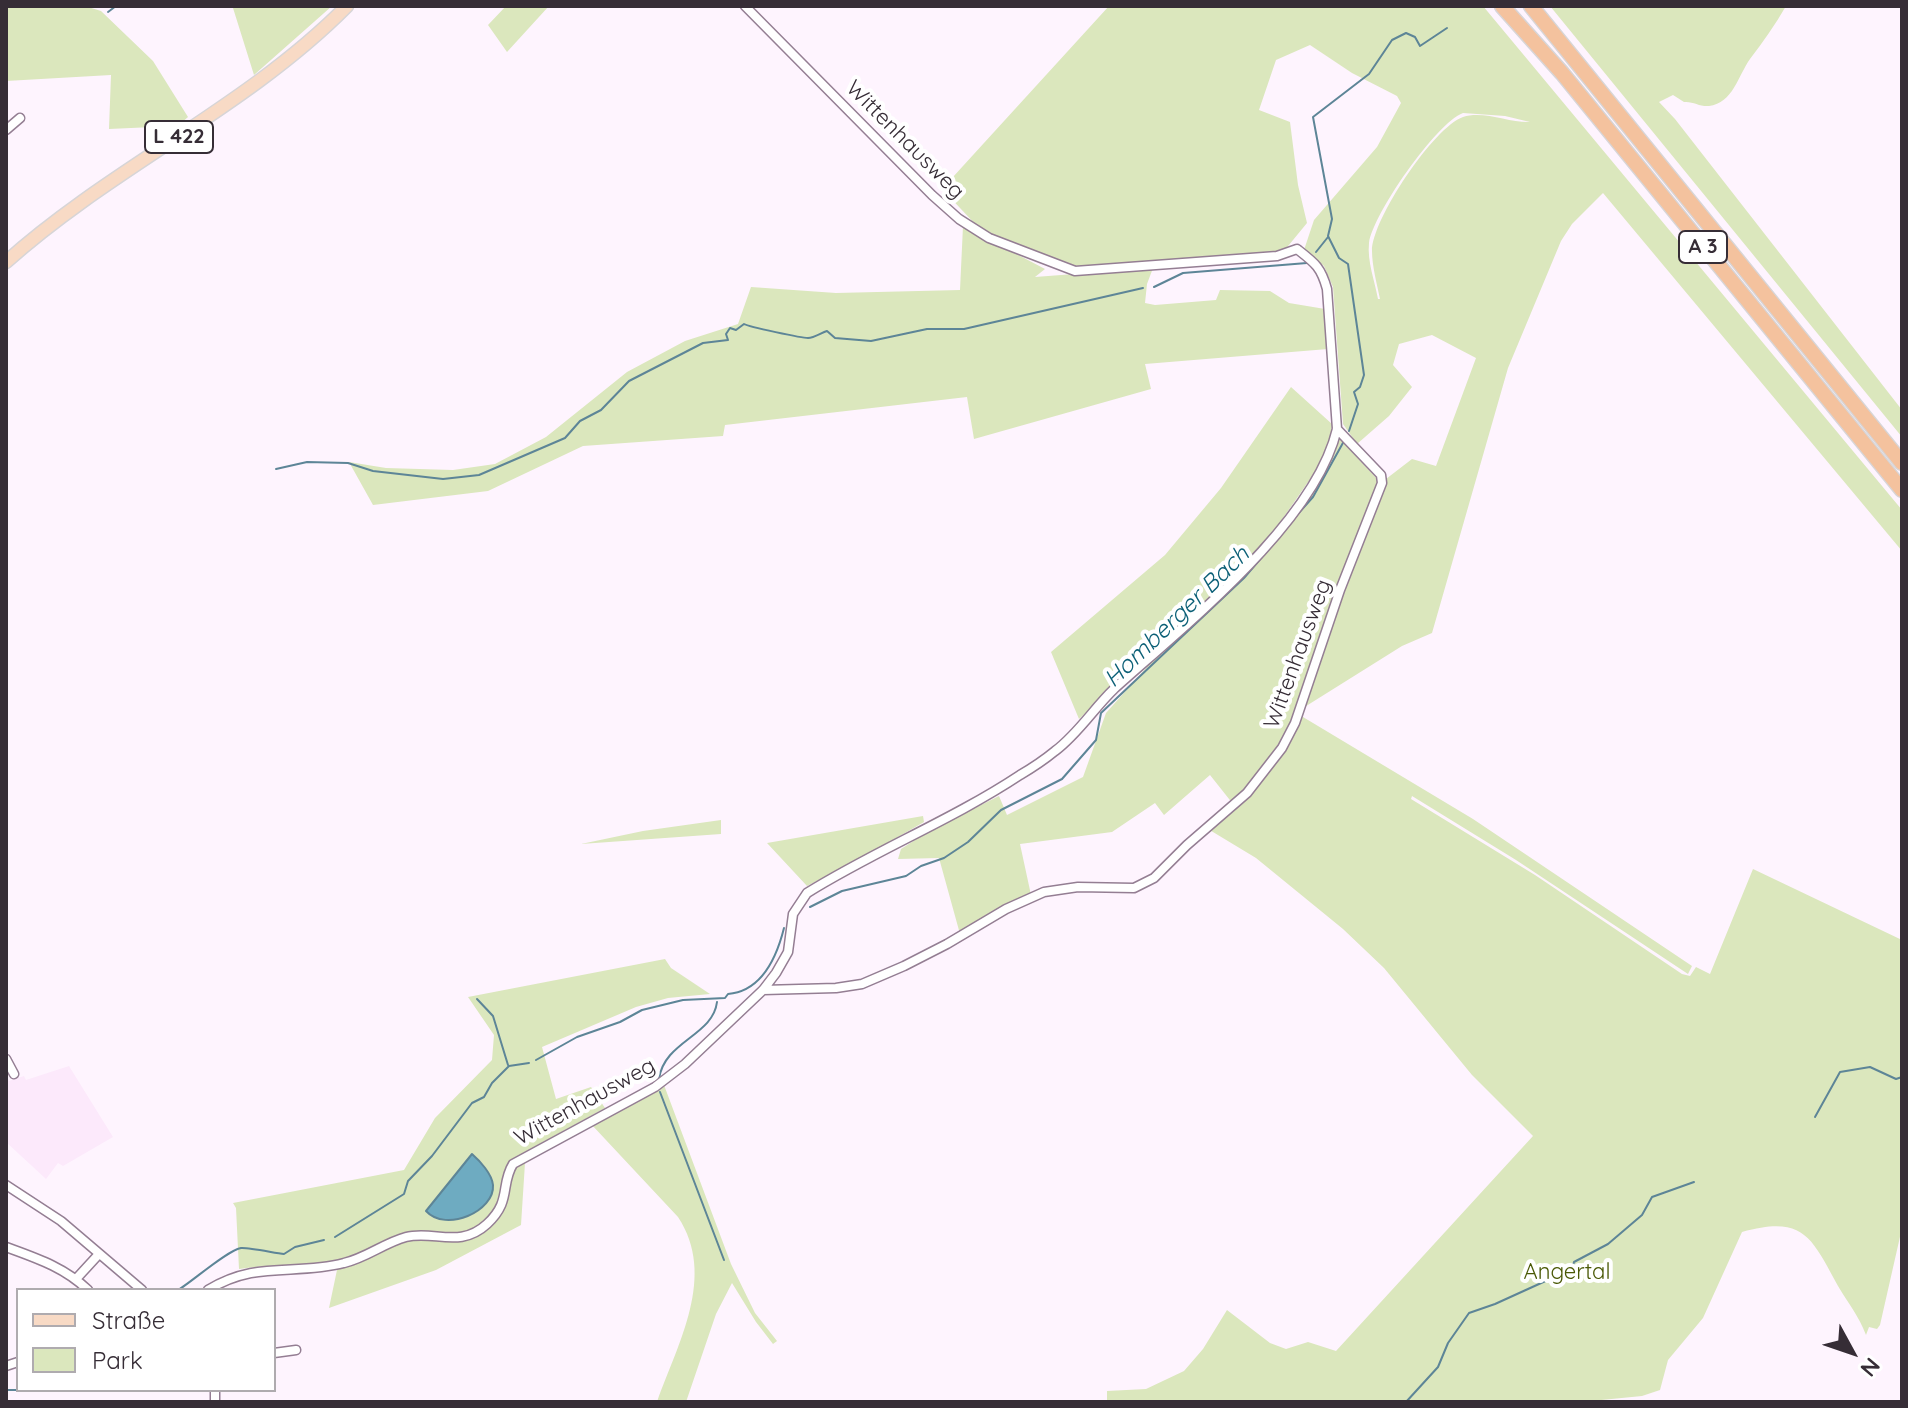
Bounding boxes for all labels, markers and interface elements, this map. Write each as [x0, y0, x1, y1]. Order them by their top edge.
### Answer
street label: Wittenhausweg [840, 75, 970, 205]
road number: L 422 [145, 121, 213, 153]
road number: A 3 [1679, 231, 1727, 263]
water label: Homberger Bach [1098, 540, 1256, 694]
street label: Wittenhausweg [1259, 576, 1337, 732]
street label: Wittenhausweg [510, 1052, 660, 1152]
park label: Angertal [1524, 1259, 1610, 1285]
legend [16, 1288, 276, 1392]
text: Straße [92, 1305, 165, 1335]
north arrow [1812, 1312, 1892, 1392]
text: Park [92, 1345, 143, 1375]
text: N [1854, 1352, 1886, 1383]

